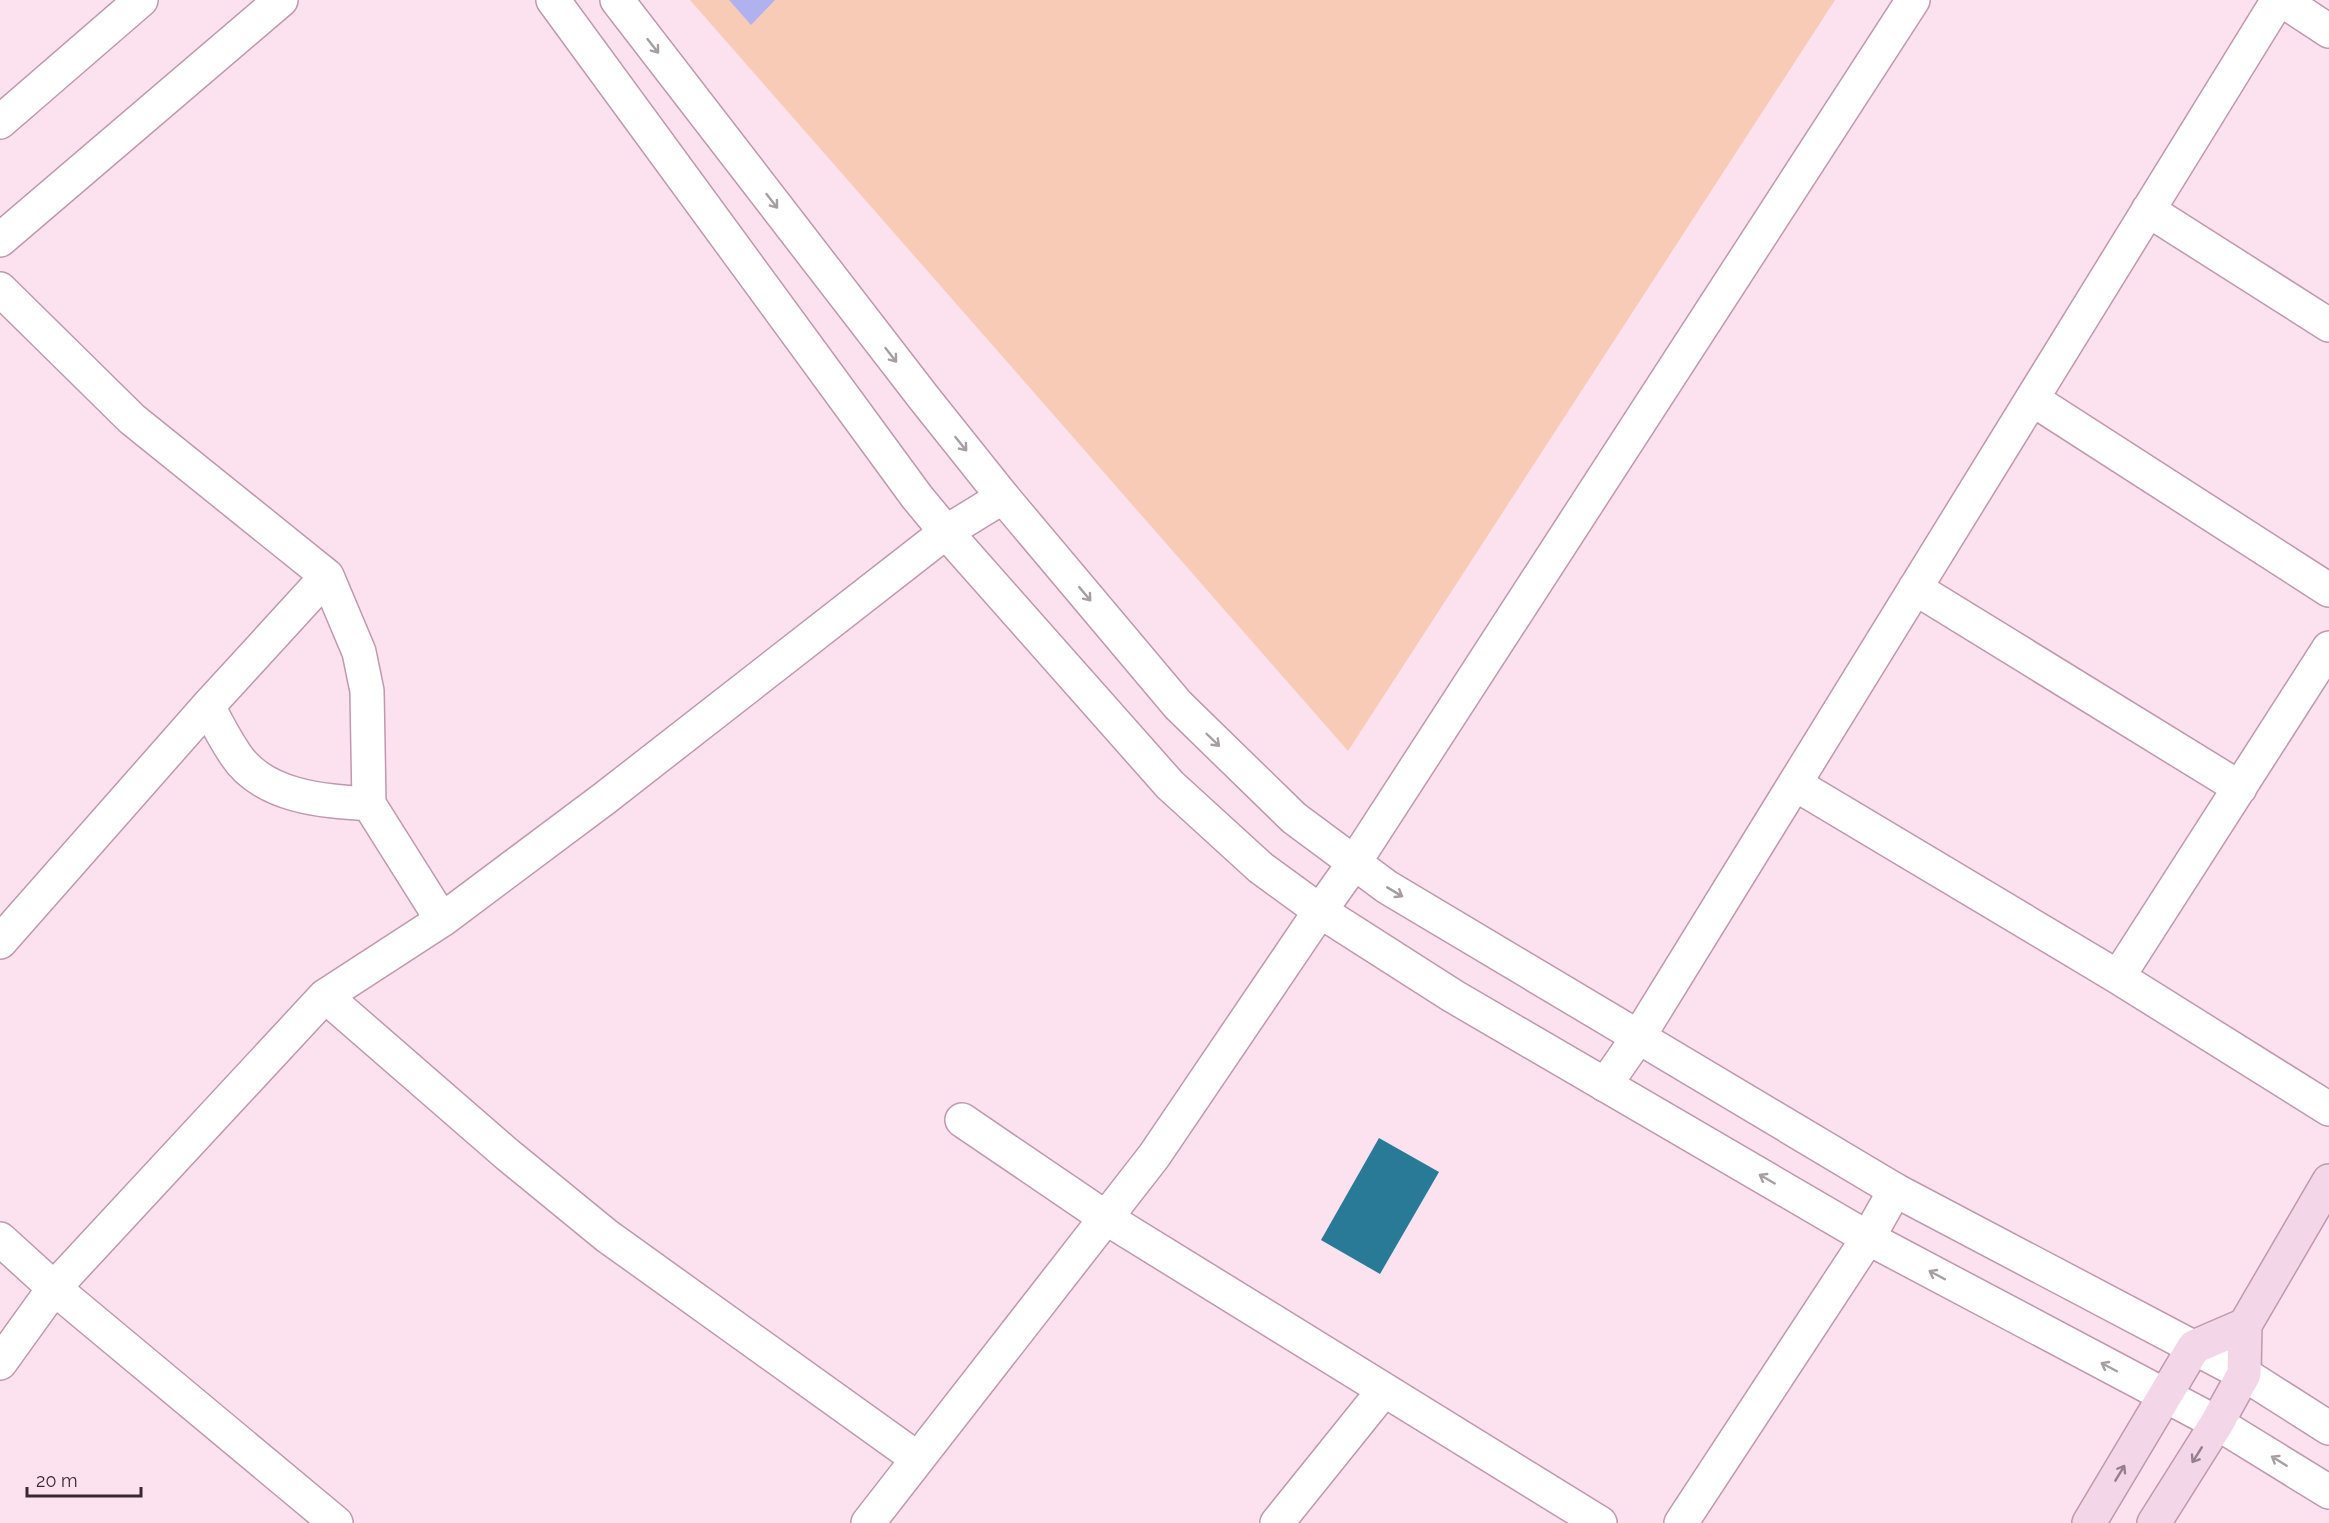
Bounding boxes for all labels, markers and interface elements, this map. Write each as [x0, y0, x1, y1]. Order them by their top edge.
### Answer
one-way arrow [647, 38, 660, 54]
one-way arrow [766, 192, 779, 208]
one-way arrow [885, 347, 898, 363]
one-way arrow [954, 435, 967, 451]
one-way arrow [1078, 586, 1091, 602]
one-way arrow [1206, 733, 1221, 748]
one-way arrow [1386, 886, 1403, 898]
one-way arrow [1759, 1173, 1776, 1185]
one-way arrow [1929, 1269, 1946, 1281]
one-way arrow [2101, 1361, 2118, 1373]
one-way arrow [2191, 1446, 2203, 1463]
one-way arrow [2271, 1455, 2288, 1467]
scale bar [27, 1460, 141, 1498]
one-way arrow [2114, 1465, 2126, 1482]
text: 20 m [36, 1470, 78, 1491]

